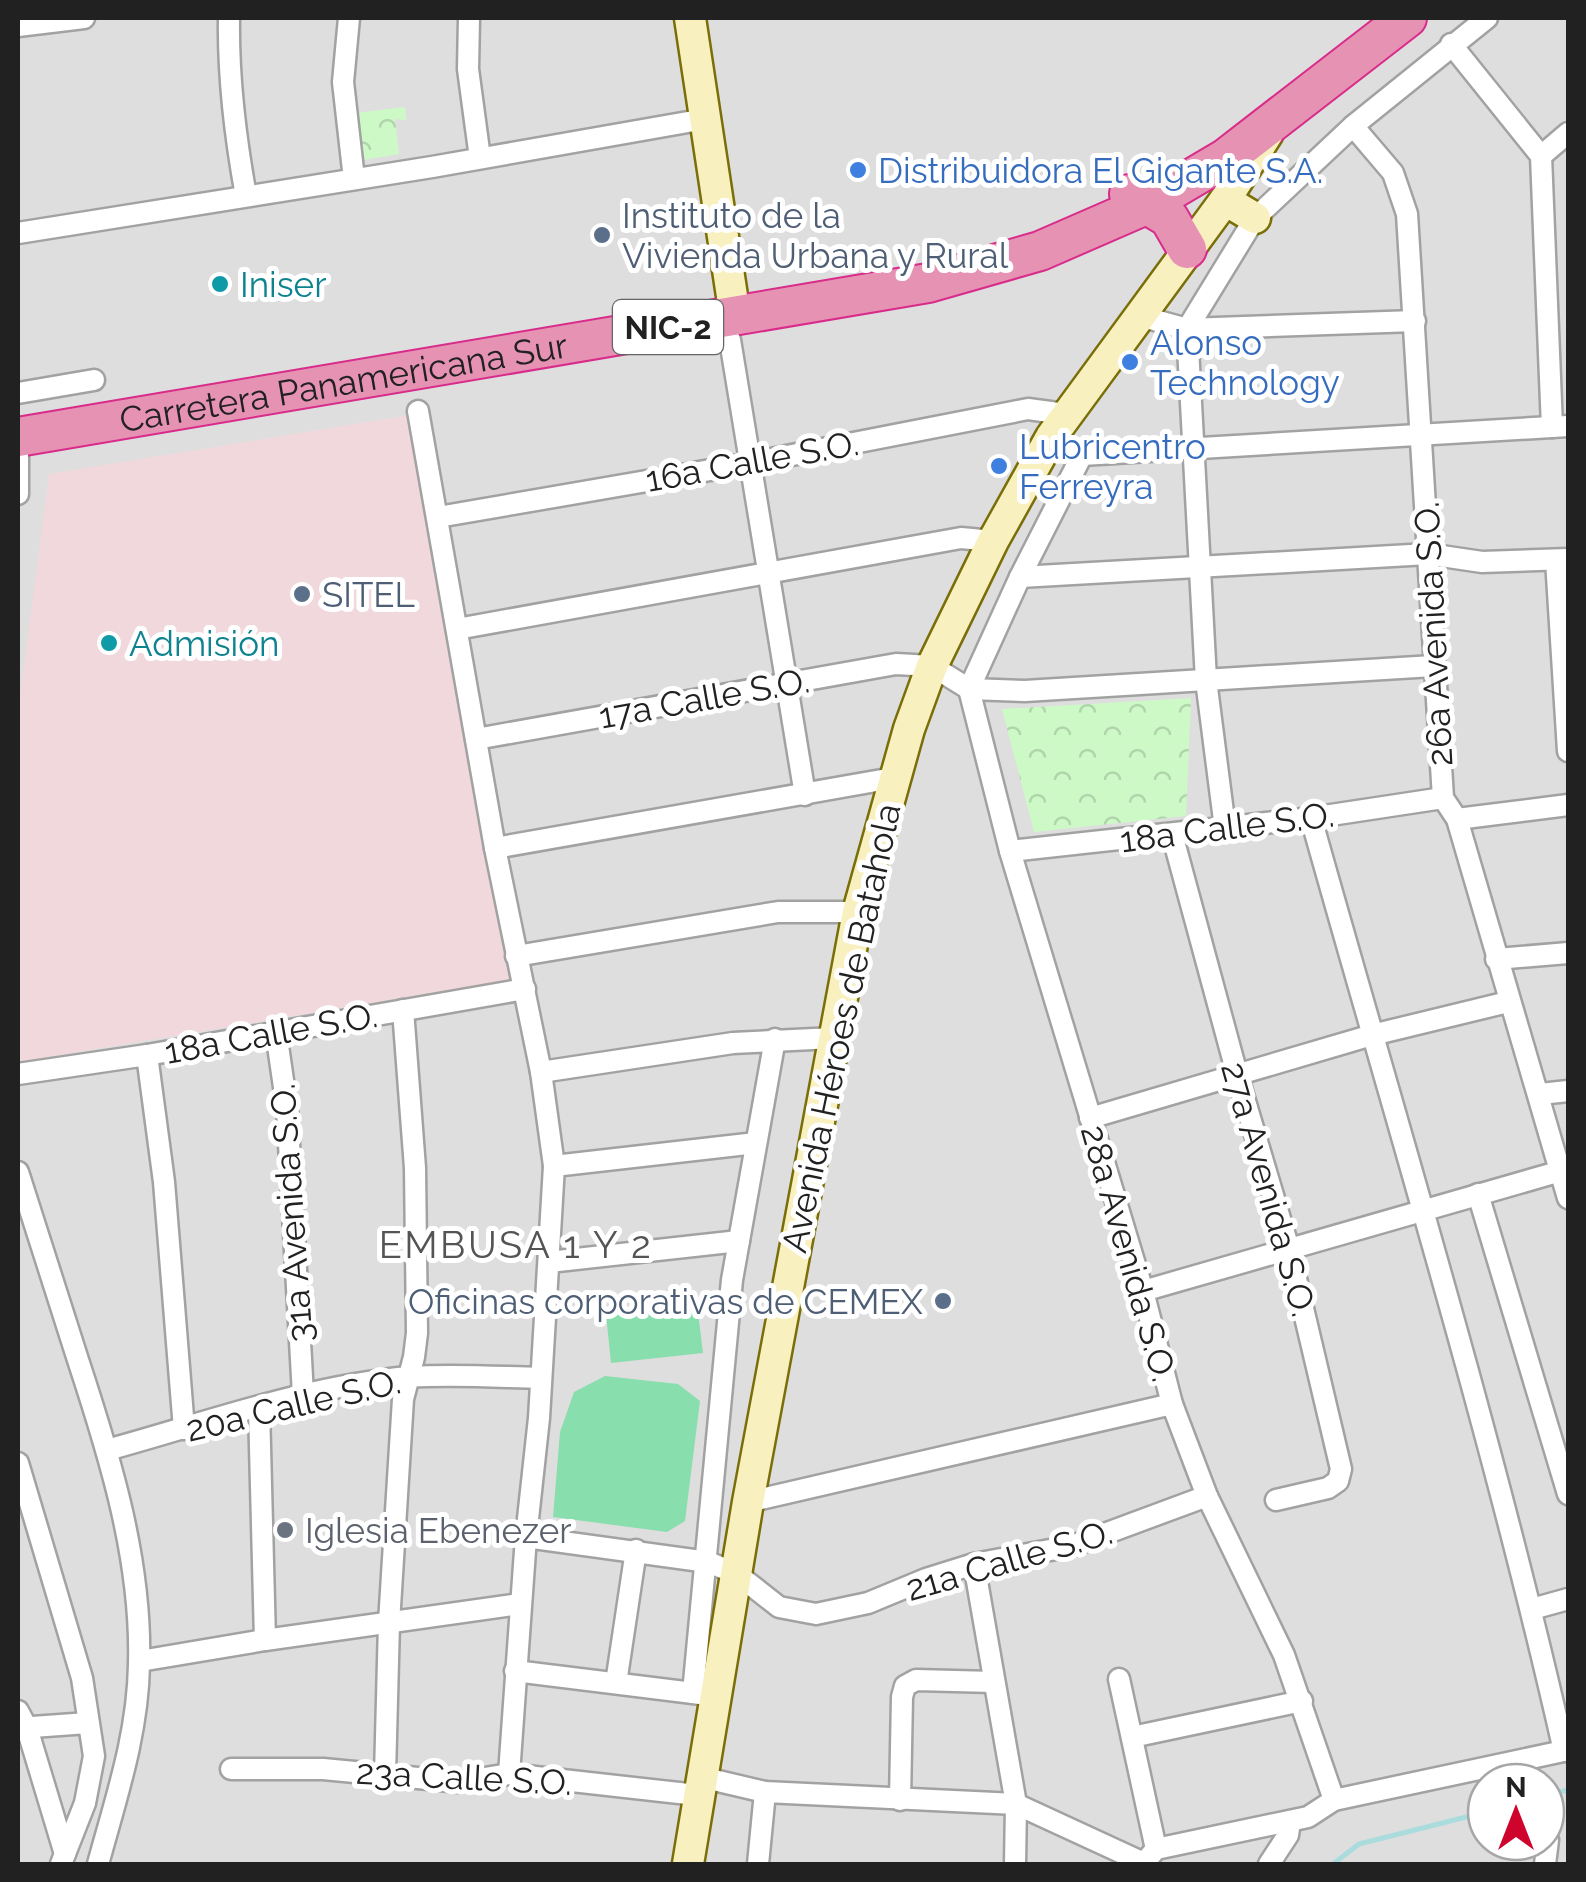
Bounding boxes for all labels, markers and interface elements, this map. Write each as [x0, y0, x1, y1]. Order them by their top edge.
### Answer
place label: Distribuidora El Gigante S.A. [878, 150, 1323, 191]
marker: Distribuidora El Gigante S.A. [847, 159, 869, 181]
place label: Instituto de la Vivienda Urbana y Rural [622, 195, 1009, 276]
marker: Instituto de la Vivienda Urbana y Rural [591, 224, 613, 246]
place label: Iniser [240, 264, 326, 305]
marker: Iniser [209, 273, 231, 295]
road number: NIC-2 [613, 300, 723, 354]
place label: Alonso Technology [1150, 322, 1340, 403]
street label: Carretera Panamericana Sur [116, 324, 570, 440]
marker: Alonso Technology [1119, 351, 1141, 373]
street label: 16a Calle S.O. [642, 422, 862, 500]
place label: Lubricentro Ferreyra [1019, 426, 1206, 507]
marker: Lubricentro Ferreyra [988, 455, 1010, 477]
street label: 26a Avenida S.O. [1406, 501, 1460, 767]
place label: SITEL [322, 574, 415, 615]
marker: SITEL [291, 583, 313, 605]
place label: Admisión [129, 623, 279, 664]
marker: Admisión [98, 632, 120, 654]
street label: 17a Calle S.O. [596, 659, 812, 737]
street label: 18a Calle S.O. [1118, 794, 1336, 860]
street label: Avenida Héroes de Batahola [773, 800, 909, 1256]
street label: 18a Calle S.O. [162, 994, 380, 1072]
street label: 27a Avenida S.O. [1213, 1057, 1325, 1321]
street label: 31a Avenida S.O. [262, 1082, 320, 1344]
street label: 28a Avenida S.O. [1073, 1120, 1185, 1386]
district label: EMBUSA 1 Y 2 [379, 1222, 653, 1267]
place label: Oficinas corporativas de CEMEX [408, 1281, 923, 1322]
marker: Oficinas corporativas de CEMEX [932, 1290, 954, 1312]
street label: 20a Calle S.O. [182, 1360, 404, 1450]
place label: Iglesia Ebenezer [305, 1510, 571, 1551]
street label: 21a Calle S.O. [901, 1511, 1117, 1609]
marker: Iglesia Ebenezer [274, 1519, 296, 1541]
street label: 23a Calle S.O. [355, 1751, 573, 1803]
north arrow [1466, 1762, 1566, 1862]
text: N [1505, 1771, 1527, 1804]

